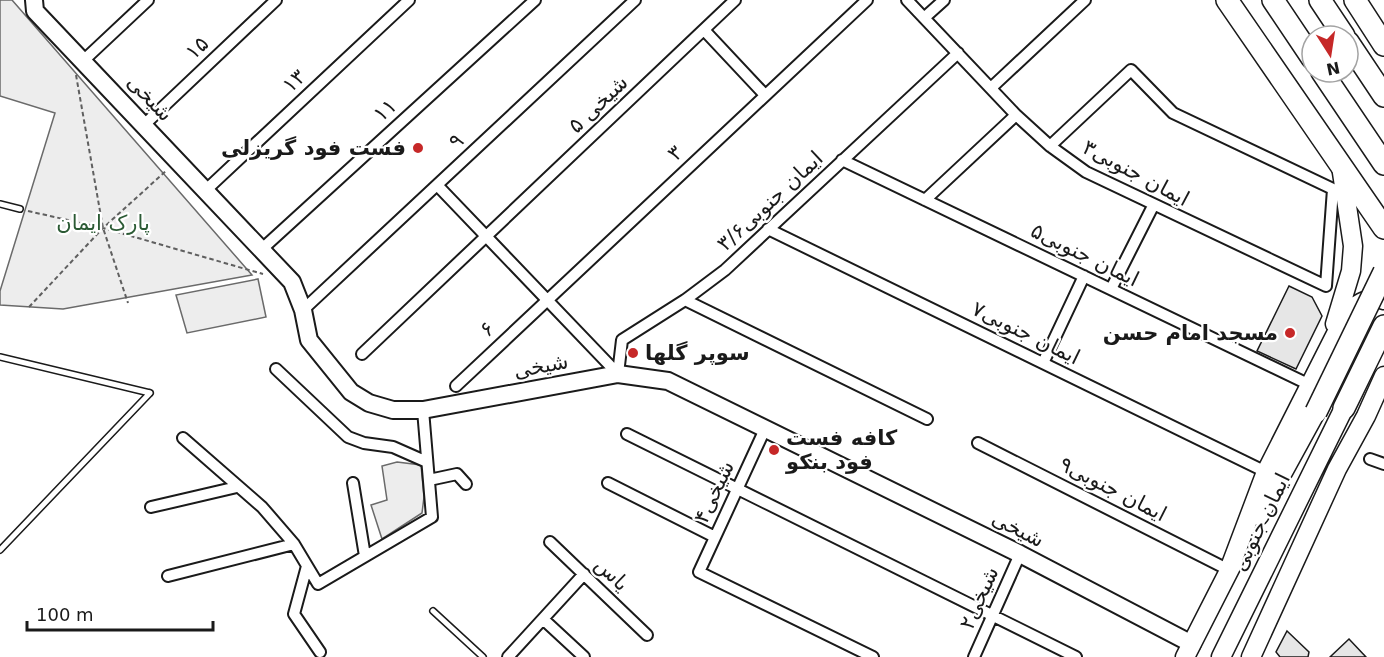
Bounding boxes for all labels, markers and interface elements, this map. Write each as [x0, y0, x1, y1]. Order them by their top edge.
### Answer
north arrow [1300, 24, 1360, 84]
street label: ۱۵ [181, 32, 213, 64]
text: N [1324, 57, 1342, 79]
street label: ۱۳ [278, 65, 310, 97]
street label: شیخی [122, 70, 178, 126]
street label: شیخی ۵ [563, 70, 633, 138]
street label: ۱۱ [369, 94, 401, 126]
street label: ۹ [444, 128, 468, 154]
place label: فست فود گریزلی [221, 135, 406, 160]
street label: ایمان جنوبی۳ [1079, 135, 1193, 211]
street label: ۳ [663, 140, 687, 166]
marker: فست فود گریزلی [411, 141, 425, 155]
street label: ایمان جنوبی۳/۶ [712, 146, 828, 256]
park label: پارک ایمان [56, 211, 150, 235]
street label: ایمان جنوبی۵ [1027, 219, 1143, 291]
street label: ایمان جنوبی۷ [968, 297, 1084, 369]
street label: ۶ [475, 316, 499, 342]
place label: مسجد امام حسن [1103, 321, 1278, 345]
marker: مسجد امام حسن [1283, 326, 1297, 340]
place label: سوپر گلها [645, 340, 750, 365]
marker: سوپر گلها [626, 346, 640, 360]
street label: شیخی [512, 349, 570, 383]
place label: کافه فست فود بنکو [785, 426, 898, 474]
marker: کافه فست فود بنکو [767, 443, 781, 457]
street label: ایمان جنوبی۹ [1055, 452, 1171, 526]
street label: شیخی۴ [689, 457, 739, 527]
street label: ایمان جنوبی [1227, 469, 1295, 575]
street label: شیخی [988, 506, 1048, 552]
street label: یاس [590, 552, 634, 596]
street label: شیخی۲ [955, 563, 1003, 633]
scale bar [27, 594, 213, 632]
text: 100 m [36, 604, 94, 625]

